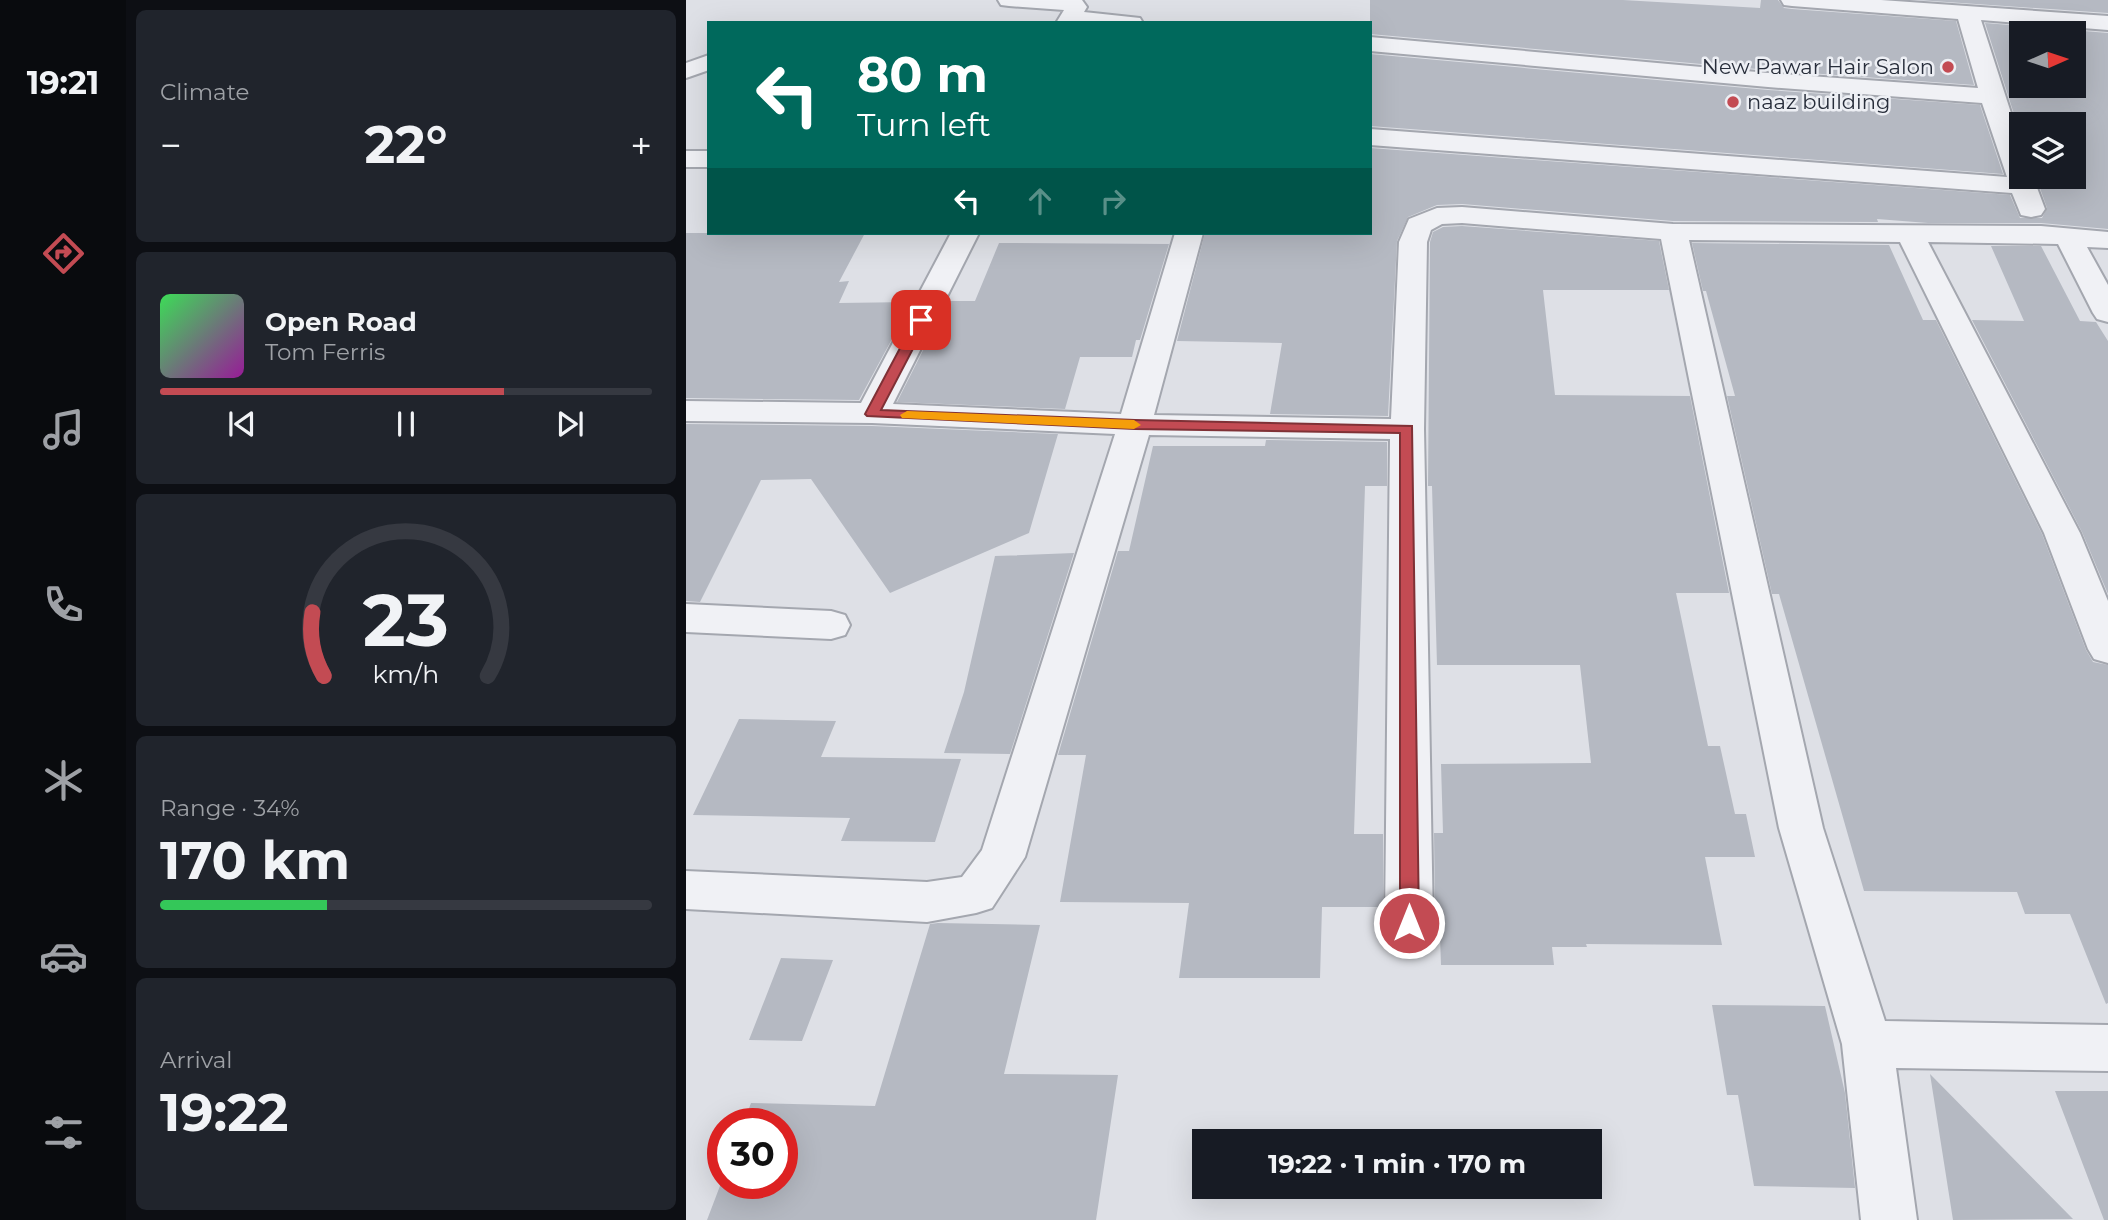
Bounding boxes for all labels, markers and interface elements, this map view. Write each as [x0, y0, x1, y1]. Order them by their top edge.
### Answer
north arrow [2009, 21, 2086, 98]
map controls [2009, 21, 2086, 189]
text: 80 m [857, 45, 988, 104]
icon: left [742, 49, 833, 140]
place label: New Pawar Hair Salon [1702, 54, 1934, 79]
marker: New Pawar Hair Salon [1940, 59, 1956, 75]
text: 19:21 [27, 63, 99, 102]
text: Climate [160, 78, 249, 106]
place label: naaz building [1747, 89, 1890, 114]
marker: naaz building [1725, 94, 1741, 110]
text: Turn left [857, 105, 991, 144]
button: layers [2009, 112, 2086, 189]
text: 22° [364, 113, 448, 176]
text: − [160, 122, 182, 169]
text: + [630, 122, 652, 169]
icon: left [948, 182, 986, 220]
icon: ahead [1021, 182, 1059, 220]
icon: right [1094, 182, 1132, 220]
icon: directions [39, 229, 88, 278]
pin [891, 290, 951, 350]
icon: arrive [902, 301, 940, 339]
text: Open Road [265, 306, 417, 338]
text: Tom Ferris [265, 338, 385, 366]
icon: music [39, 405, 88, 454]
icon: previous [223, 405, 261, 443]
icon: pause [387, 405, 425, 443]
icon: next [551, 405, 589, 443]
text: 23 [363, 576, 449, 664]
icon: phone [39, 580, 88, 629]
text: km/h [373, 659, 439, 689]
icon: climate [39, 756, 88, 805]
text: Range · 34% [160, 794, 300, 822]
text: 170 km [160, 829, 350, 892]
position arrow [1372, 886, 1446, 960]
icon: car [39, 932, 88, 981]
text: Arrival [160, 1046, 233, 1074]
text: 19:22 [160, 1081, 289, 1144]
icon: filters [39, 1108, 88, 1157]
speed limit sign: 30 [707, 1108, 798, 1199]
text: 19:22 · 1 min · 170 m [1268, 1148, 1526, 1180]

